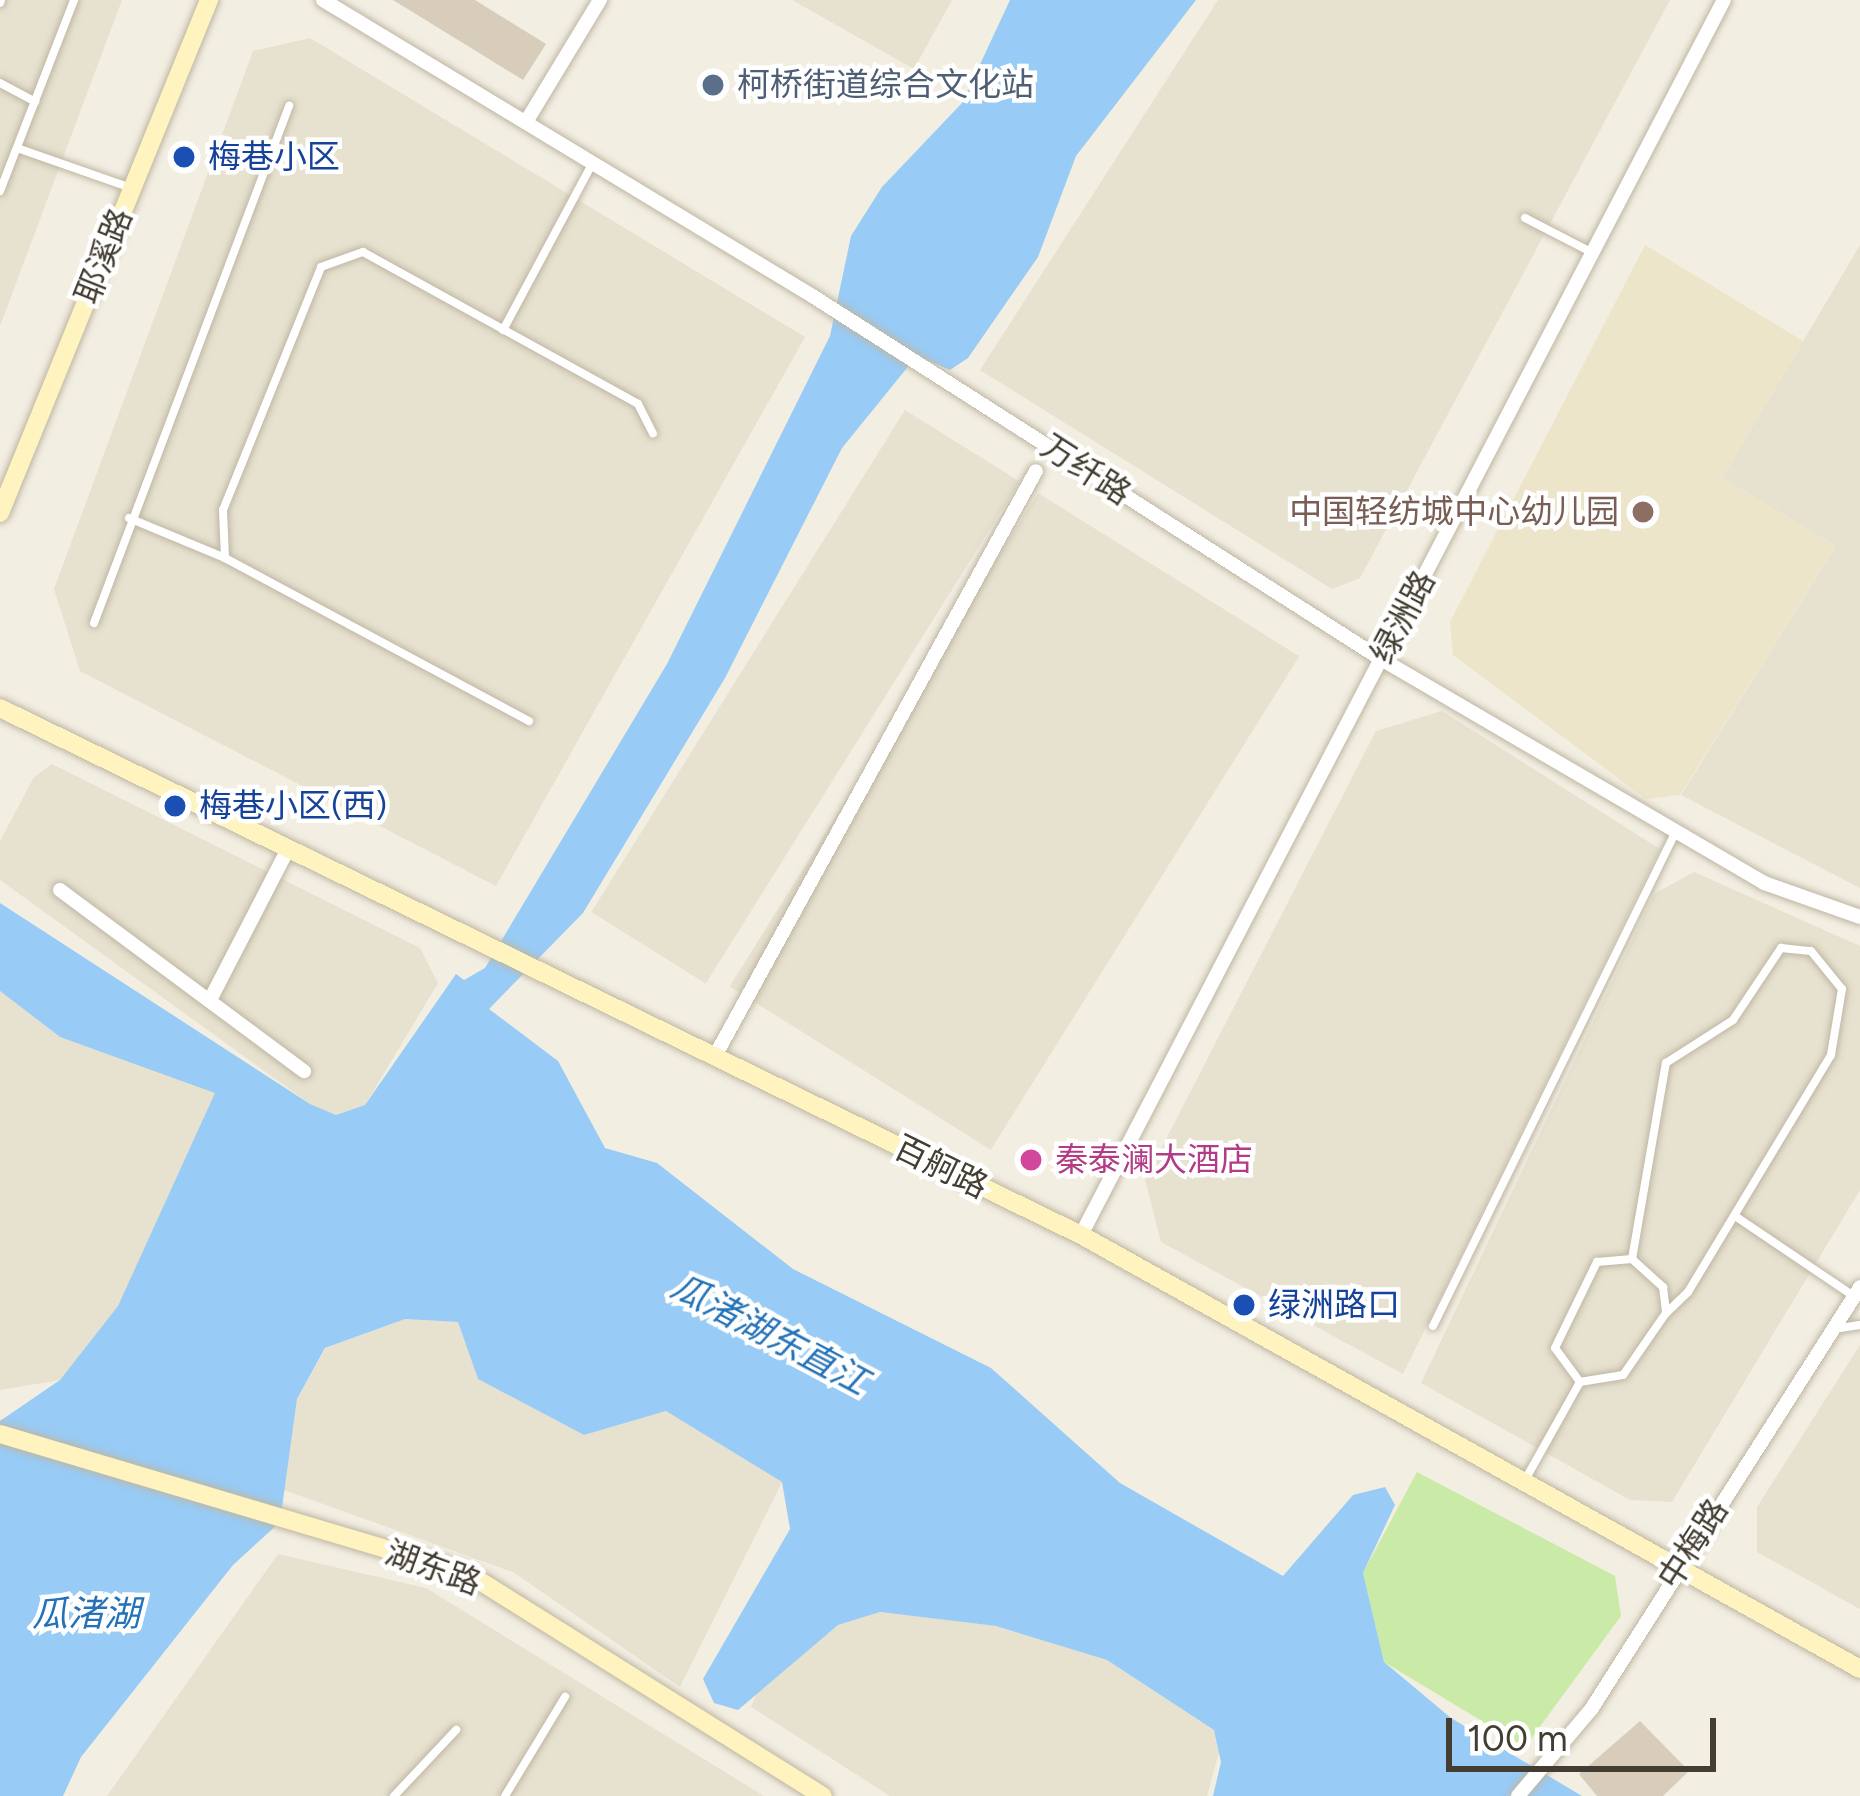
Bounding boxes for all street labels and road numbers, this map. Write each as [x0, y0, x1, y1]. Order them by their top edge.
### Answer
street label: 耶溪路 [67, 203, 141, 309]
street label: 万纤路 [1034, 426, 1138, 514]
street label: 绿洲路 [1362, 564, 1444, 670]
street label: 百舸路 [888, 1128, 994, 1206]
street label: 中梅路 [1649, 1492, 1737, 1596]
street label: 湖东路 [380, 1532, 486, 1604]

